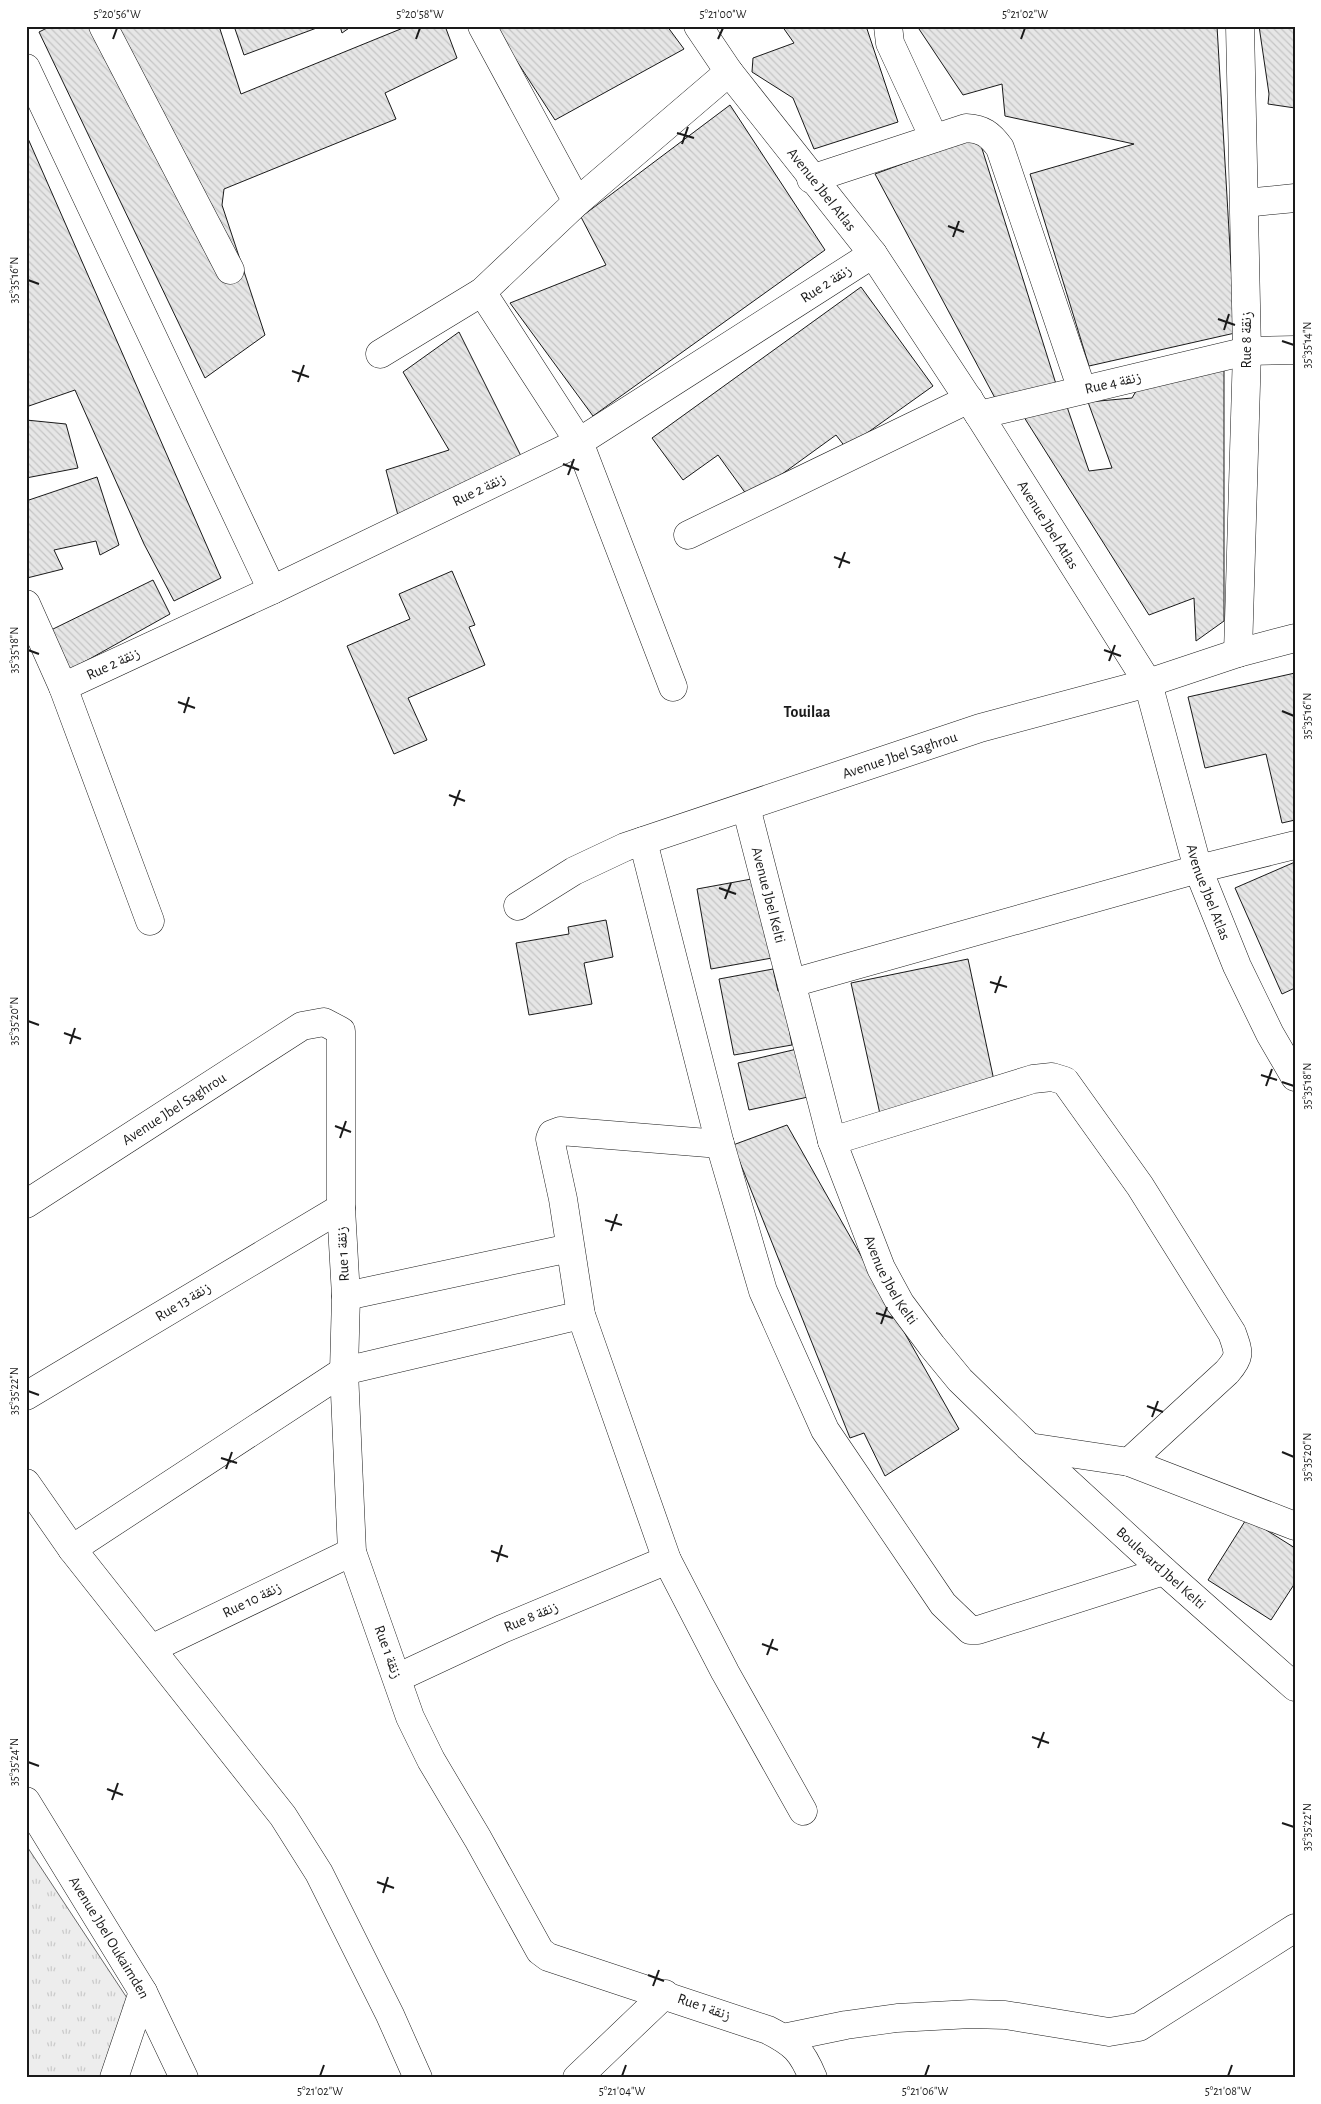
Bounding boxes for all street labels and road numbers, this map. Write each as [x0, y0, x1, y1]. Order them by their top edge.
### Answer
street label: Avenue Jbel Atlas [785, 145, 859, 234]
street label: Rue 2 زنقة [798, 262, 855, 307]
street label: Rue 8 زنقة [1239, 311, 1255, 369]
street label: Rue 4 زنقة [1083, 369, 1143, 398]
street label: Rue 2 زنقة [450, 471, 508, 510]
street label: Avenue Jbel Atlas [1015, 478, 1081, 571]
street label: Rue 2 زنقة [84, 645, 143, 684]
street label: Avenue Jbel Saghrou [840, 729, 959, 781]
street label: Avenue Jbel Atlas [1184, 843, 1233, 942]
street label: Avenue Jbel Kelti [749, 845, 788, 945]
street label: Avenue Jbel Saghrou [119, 1070, 229, 1148]
street label: Rue 1 زنقة [334, 1226, 353, 1282]
street label: Avenue Jbel Kelti [862, 1233, 921, 1327]
street label: Rue 13 زنقة [153, 1280, 214, 1325]
street label: Boulevard Jbel Kelti [1114, 1524, 1208, 1612]
street label: Rue 10 زنقة [220, 1579, 284, 1621]
street label: Rue 8 زنقة [502, 1599, 561, 1636]
street label: Rue 1 زنقة [371, 1623, 405, 1681]
street label: Avenue Jbel Oukaimden [66, 1874, 152, 2001]
street label: Rue 1 زنقة [675, 1991, 733, 2024]

